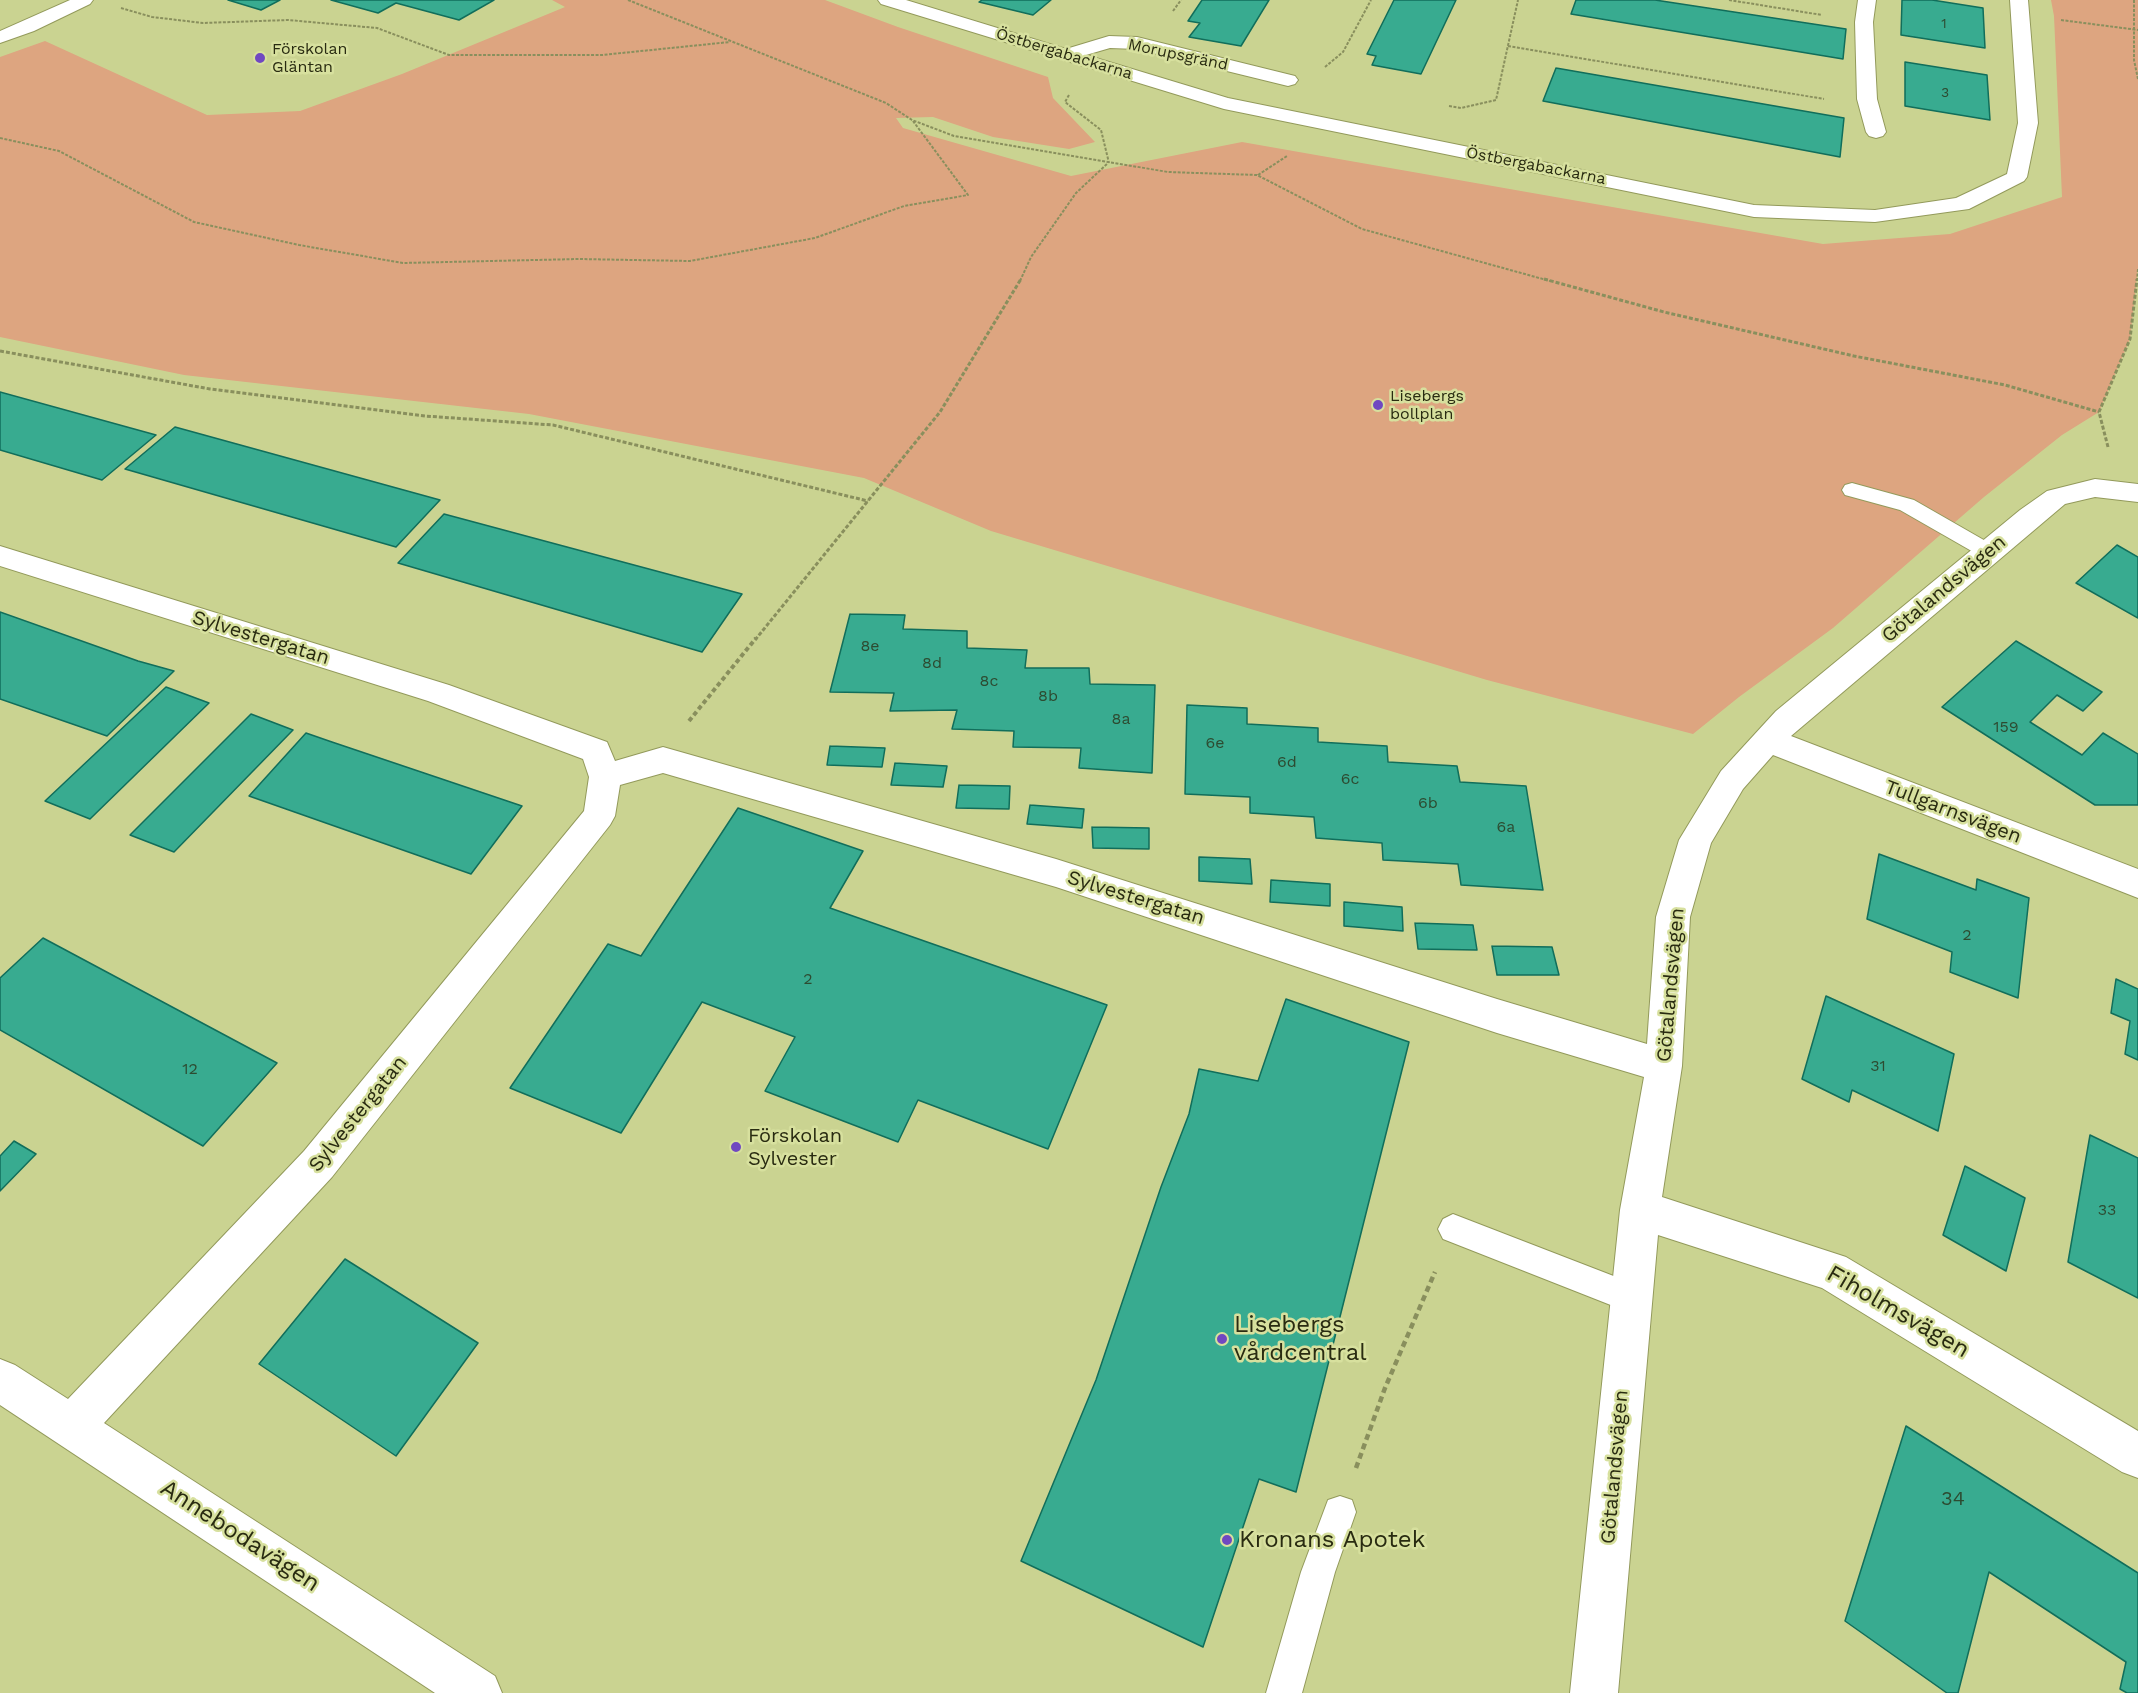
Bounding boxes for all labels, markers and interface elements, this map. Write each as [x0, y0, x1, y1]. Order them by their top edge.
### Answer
house number: 1 [1941, 16, 1947, 32]
street label: Östbergabackarna [994, 24, 1134, 84]
street label: Morupsgränd [1126, 35, 1230, 75]
place label: Förskolan Gläntan [272, 39, 347, 77]
marker: Förskolan Gläntan [253, 51, 267, 65]
house number: 3 [1941, 85, 1949, 101]
street label: Östbergabackarna [1465, 143, 1607, 189]
place label: Lisebergs bollplan [1390, 386, 1464, 424]
marker: Lisebergs bollplan [1371, 398, 1385, 412]
street label: Götalandsvägen [1877, 530, 2011, 648]
street label: Sylvestergatan [190, 606, 332, 670]
house number: 8e [860, 636, 880, 656]
house number: 8d [922, 653, 942, 673]
house number: 8c [980, 671, 998, 691]
house number: 8b [1038, 686, 1058, 706]
house number: 8a [1112, 709, 1130, 729]
house number: 159 [1993, 717, 2019, 737]
house number: 6e [1206, 733, 1224, 753]
house number: 6d [1277, 752, 1297, 772]
house number: 6c [1341, 769, 1359, 789]
street label: Tullgarnsvägen [1881, 775, 2025, 849]
house number: 6b [1418, 793, 1438, 813]
house number: 6a [1497, 817, 1515, 837]
street label: Sylvestergatan [1065, 866, 1207, 930]
street label: Götalandsvägen [1652, 907, 1690, 1063]
house number: 2 [1962, 925, 1972, 945]
house number: 2 [803, 969, 813, 989]
street label: Sylvestergatan [304, 1051, 412, 1177]
house number: 31 [1870, 1056, 1886, 1076]
house number: 12 [182, 1059, 198, 1079]
place label: Förskolan Sylvester [748, 1124, 842, 1171]
marker: Förskolan Sylvester [729, 1140, 743, 1154]
house number: 33 [2098, 1200, 2116, 1220]
street label: Fiholmsvägen [1821, 1260, 1975, 1364]
place label: Lisebergs vårdcentral [1234, 1311, 1367, 1367]
marker: Lisebergs vårdcentral [1215, 1332, 1229, 1346]
street label: Götalandsvägen [1596, 1389, 1634, 1545]
street label: Annebodavägen [155, 1474, 325, 1598]
house number: 34 [1941, 1487, 1965, 1511]
place label: Kronans Apotek [1239, 1526, 1425, 1554]
marker: Kronans Apotek [1220, 1533, 1234, 1547]

